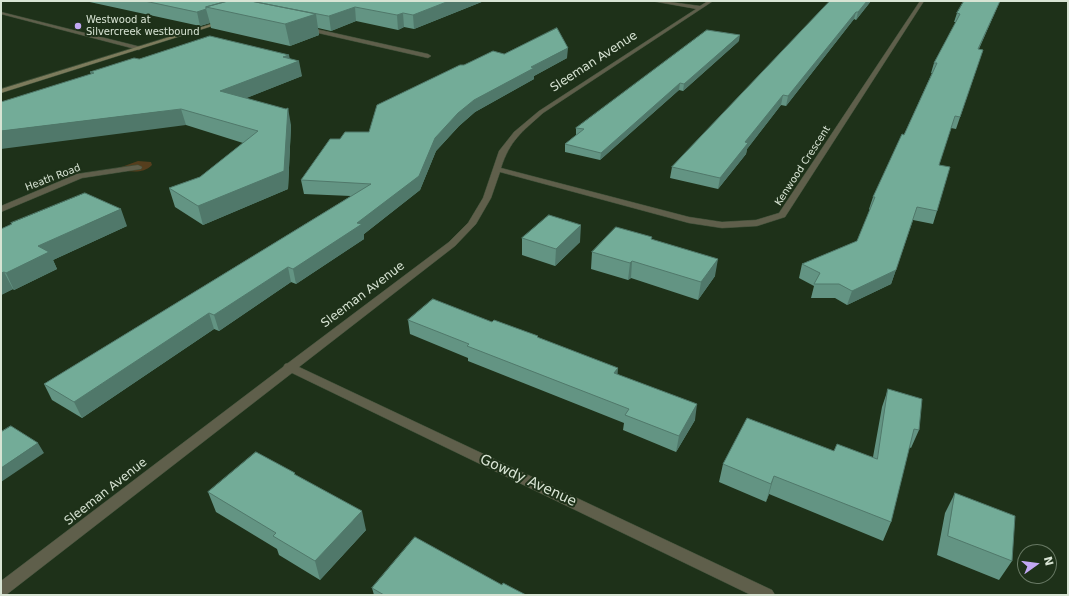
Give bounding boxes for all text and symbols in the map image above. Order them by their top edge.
place label: Westwood at Silvercreek westbound [86,14,199,38]
marker: Westwood at Silvercreek westbound [73,21,83,31]
street label: Sleeman Avenue [548,29,640,95]
street label: Kenwood Crescent [773,124,833,208]
street label: Heath Road [24,162,82,194]
street label: Sleeman Avenue [318,259,408,331]
street label: Gowdy Avenue [477,451,579,511]
street label: Sleeman Avenue [62,455,150,529]
north arrow [1017,544,1057,584]
text: N [1041,555,1056,567]

